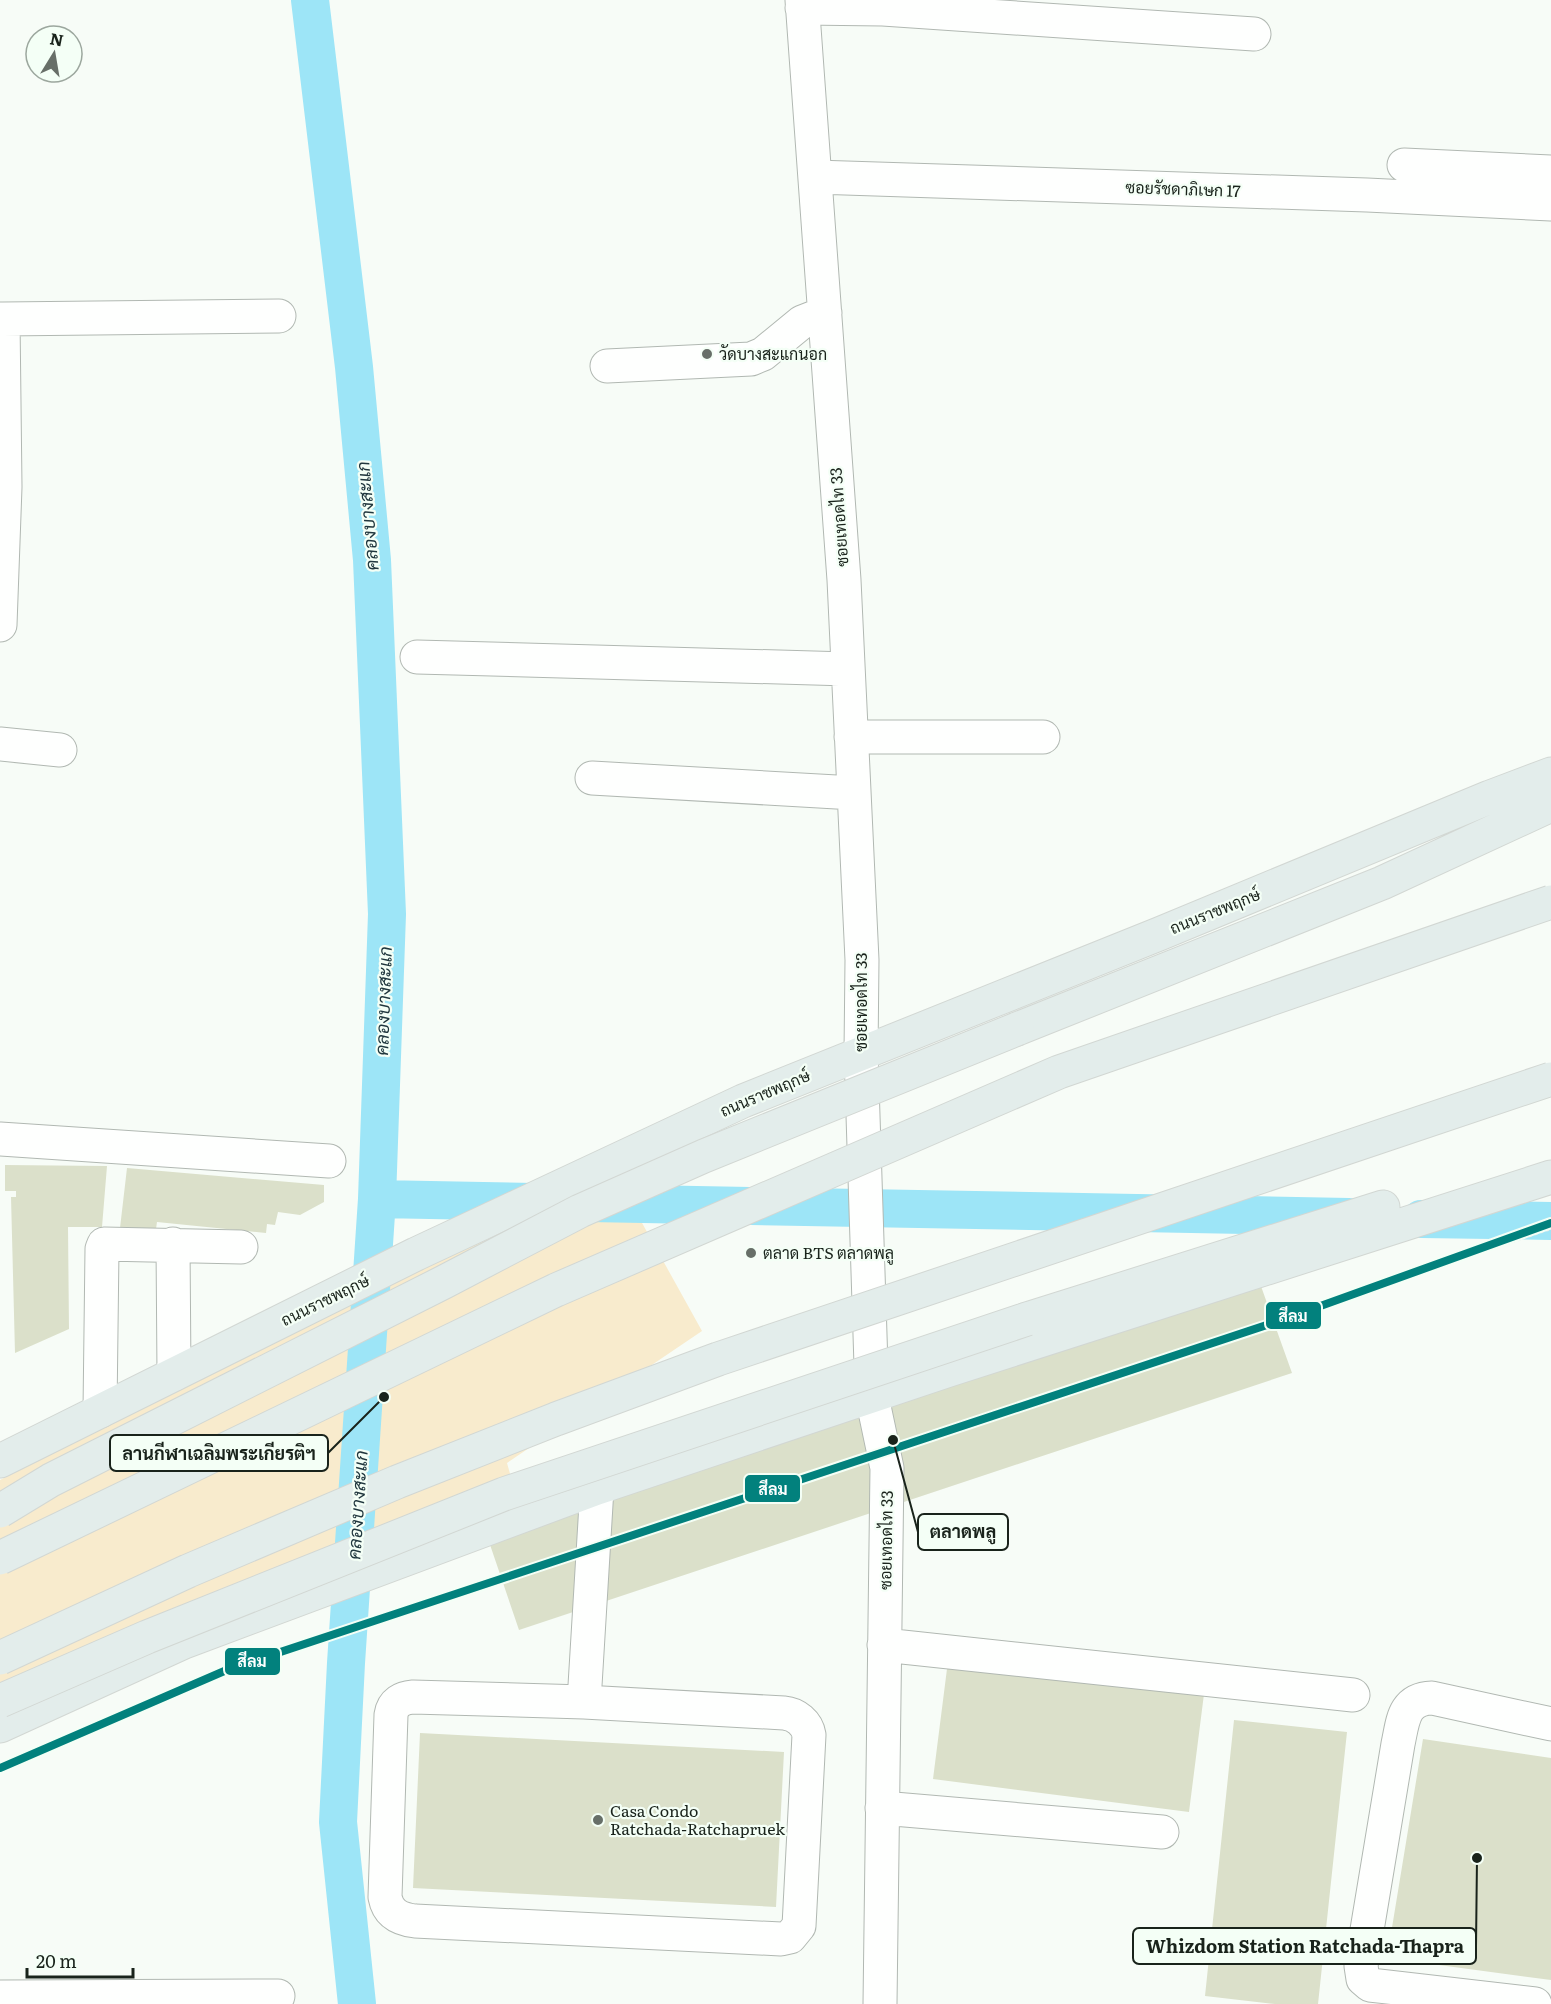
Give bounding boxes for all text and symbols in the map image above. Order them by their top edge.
north arrow [24,24,84,84]
text: N [48,25,66,51]
street label: ซอยรัชดาภิเษก 17 [1125,174,1241,202]
place label: วัดบางสะแกนอก [719,341,827,365]
marker: วัดบางสะแกนอก [700,347,714,361]
water label: คลองบางสะแก [348,460,385,572]
street label: ซอยเทอดไท 33 [823,467,853,568]
street label: ถนนราชพฤกษ์ [1166,881,1264,939]
water label: คลองบางสะแก [367,946,398,1056]
street label: ซอยเทอดไท 33 [848,952,872,1052]
street label: ถนนราชพฤกษ์ [716,1062,814,1122]
place label: ตลาด BTS ตลาดพลู [763,1240,894,1265]
marker: ตลาด BTS ตลาดพลู [744,1246,758,1260]
street label: ถนนราชพฤกษ์ [276,1267,373,1331]
line badge: สีลม [1265,1301,1322,1330]
text: สีลม [1278,1303,1308,1327]
callout: ลานกีฬาเฉลิมพระเกียรติฯ [110,1435,328,1471]
text: ลานกีฬาเฉลิมพระเกียรติฯ [122,1439,316,1466]
water label: คลองบางสะแก [339,1449,374,1560]
line badge: สีลม [744,1474,801,1503]
text: สีลม [758,1476,788,1500]
street label: ซอยเทอดไท 33 [872,1490,898,1590]
callout: ตลาดพลู [918,1514,1008,1550]
text: ตลาดพลู [930,1517,996,1545]
line badge: สีลม [224,1647,281,1676]
text: สีลม [237,1648,267,1672]
place label: Casa Condo Ratchada-Ratchapruek [610,1798,785,1840]
marker: Casa Condo Ratchada-Ratchapruek [591,1813,605,1827]
callout: Whizdom Station Ratchada-Thapra [1133,1928,1476,1964]
text: Whizdom Station Ratchada-Thapra [1146,1932,1465,1959]
scale bar [27,1941,134,1979]
text: 20 m [36,1947,77,1974]

